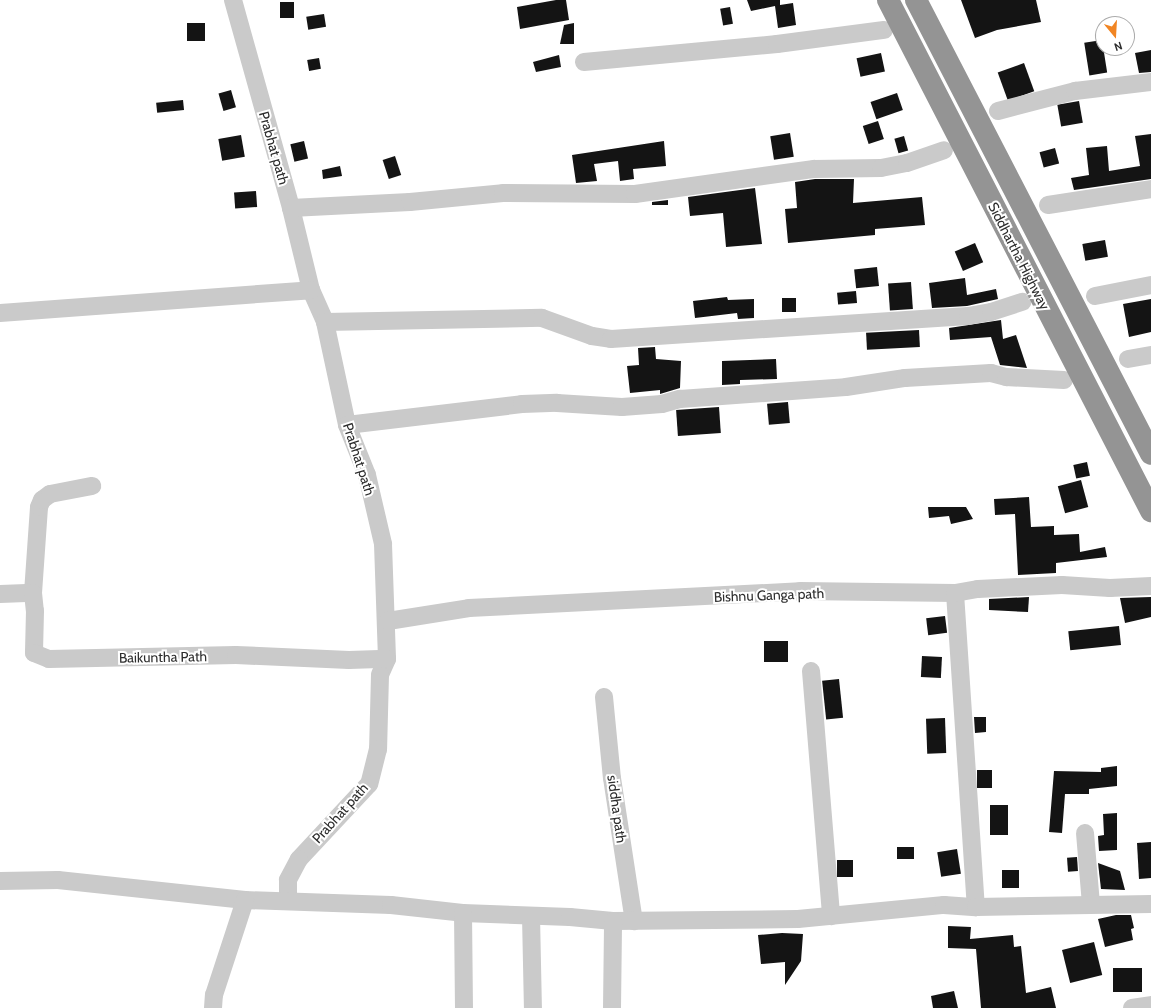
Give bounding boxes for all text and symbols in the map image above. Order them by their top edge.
north arrow [1095,16,1135,56]
text: N [1113,39,1124,54]
street label: Prabhat path [256,109,292,187]
street label: Siddhartha Highway [985,199,1053,313]
street label: Prabhat path [339,421,379,497]
street label: Bishnu Ganga path [714,585,824,605]
street label: Baikuntha Path [119,648,207,666]
street label: siddha path [604,774,630,844]
street label: Prabhat path [309,779,371,847]

